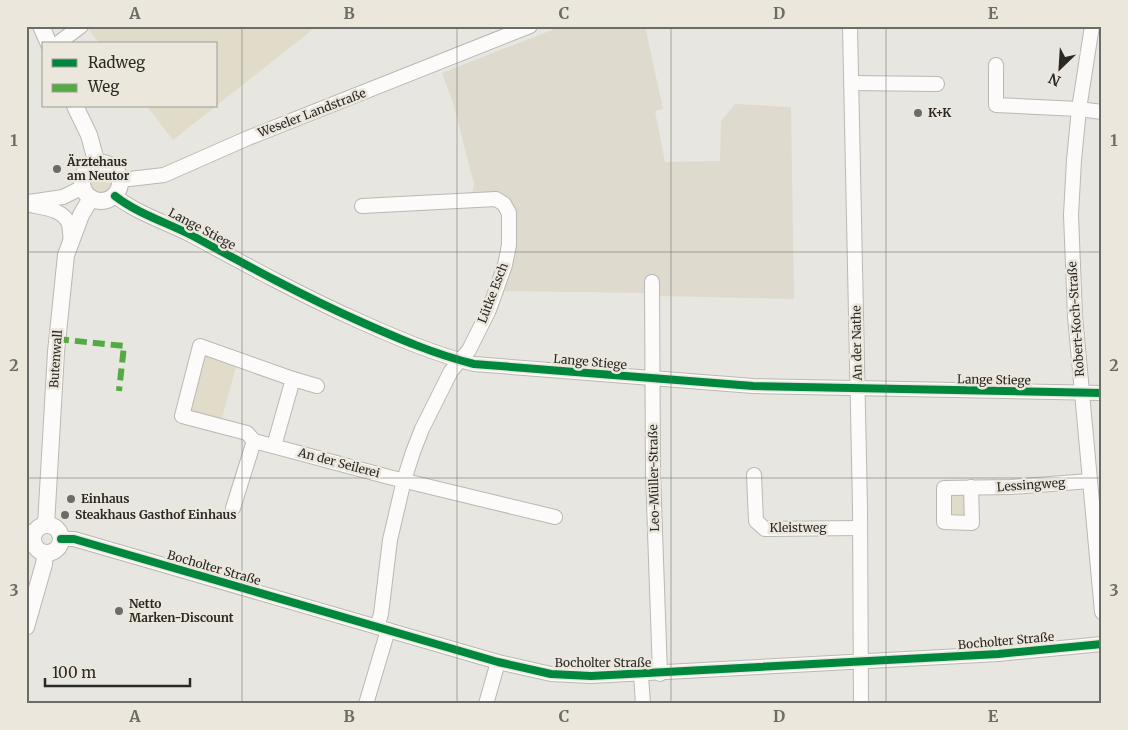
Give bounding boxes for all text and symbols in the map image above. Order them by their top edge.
text: A [128,3,141,23]
text: B [343,3,355,23]
text: C [559,3,569,23]
text: D [773,3,785,23]
text: E [988,3,999,23]
legend [42,42,218,108]
north arrow [1036,42,1086,92]
text: Radweg [88,53,145,72]
text: N [1046,69,1063,90]
text: Weg [87,77,119,96]
street label: Weseler Landstraße [255,85,368,140]
place label: K+K [928,105,951,120]
marker: K+K [912,107,924,119]
text: 1 [10,130,18,150]
text: 1 [1110,130,1118,150]
place label: Ärztehaus am Neutor [66,154,130,183]
marker: Ärztehaus am Neutor [51,163,63,175]
street label: Lange Stiege [166,205,238,252]
street label: Lütke Esch [474,261,511,325]
street label: Robert-Koch-Straße [1064,261,1087,377]
street label: An der Nathe [848,305,865,382]
street label: Butenwall [46,329,65,388]
street label: Lange Stiege [553,351,627,372]
text: 2 [9,355,19,375]
text: 2 [1109,355,1119,375]
street label: Lange Stiege [957,371,1031,388]
street label: Leo-Müller-Straße [645,424,662,532]
street label: An der Seilerei [296,444,382,481]
street label: Lessingweg [996,475,1066,494]
place label: Einhaus [81,491,129,506]
marker: Einhaus [65,493,77,505]
place label: Steakhaus Gasthof Einhaus [75,507,236,522]
marker: Steakhaus Gasthof Einhaus [59,509,71,521]
street label: Kleistweg [769,520,827,535]
street label: Bocholter Straße [166,547,263,588]
text: 3 [9,580,19,600]
text: 3 [1109,580,1119,600]
place label: Netto Marken-Discount [129,596,234,625]
marker: Netto Marken-Discount [113,605,125,617]
street label: Bocholter Straße [957,629,1055,652]
scale bar [45,655,190,687]
street label: Bocholter Straße [555,655,651,670]
text: 100 m [52,663,96,682]
text: A [128,706,141,726]
text: B [343,706,355,726]
text: C [559,706,569,726]
text: D [773,706,785,726]
text: E [988,706,999,726]

